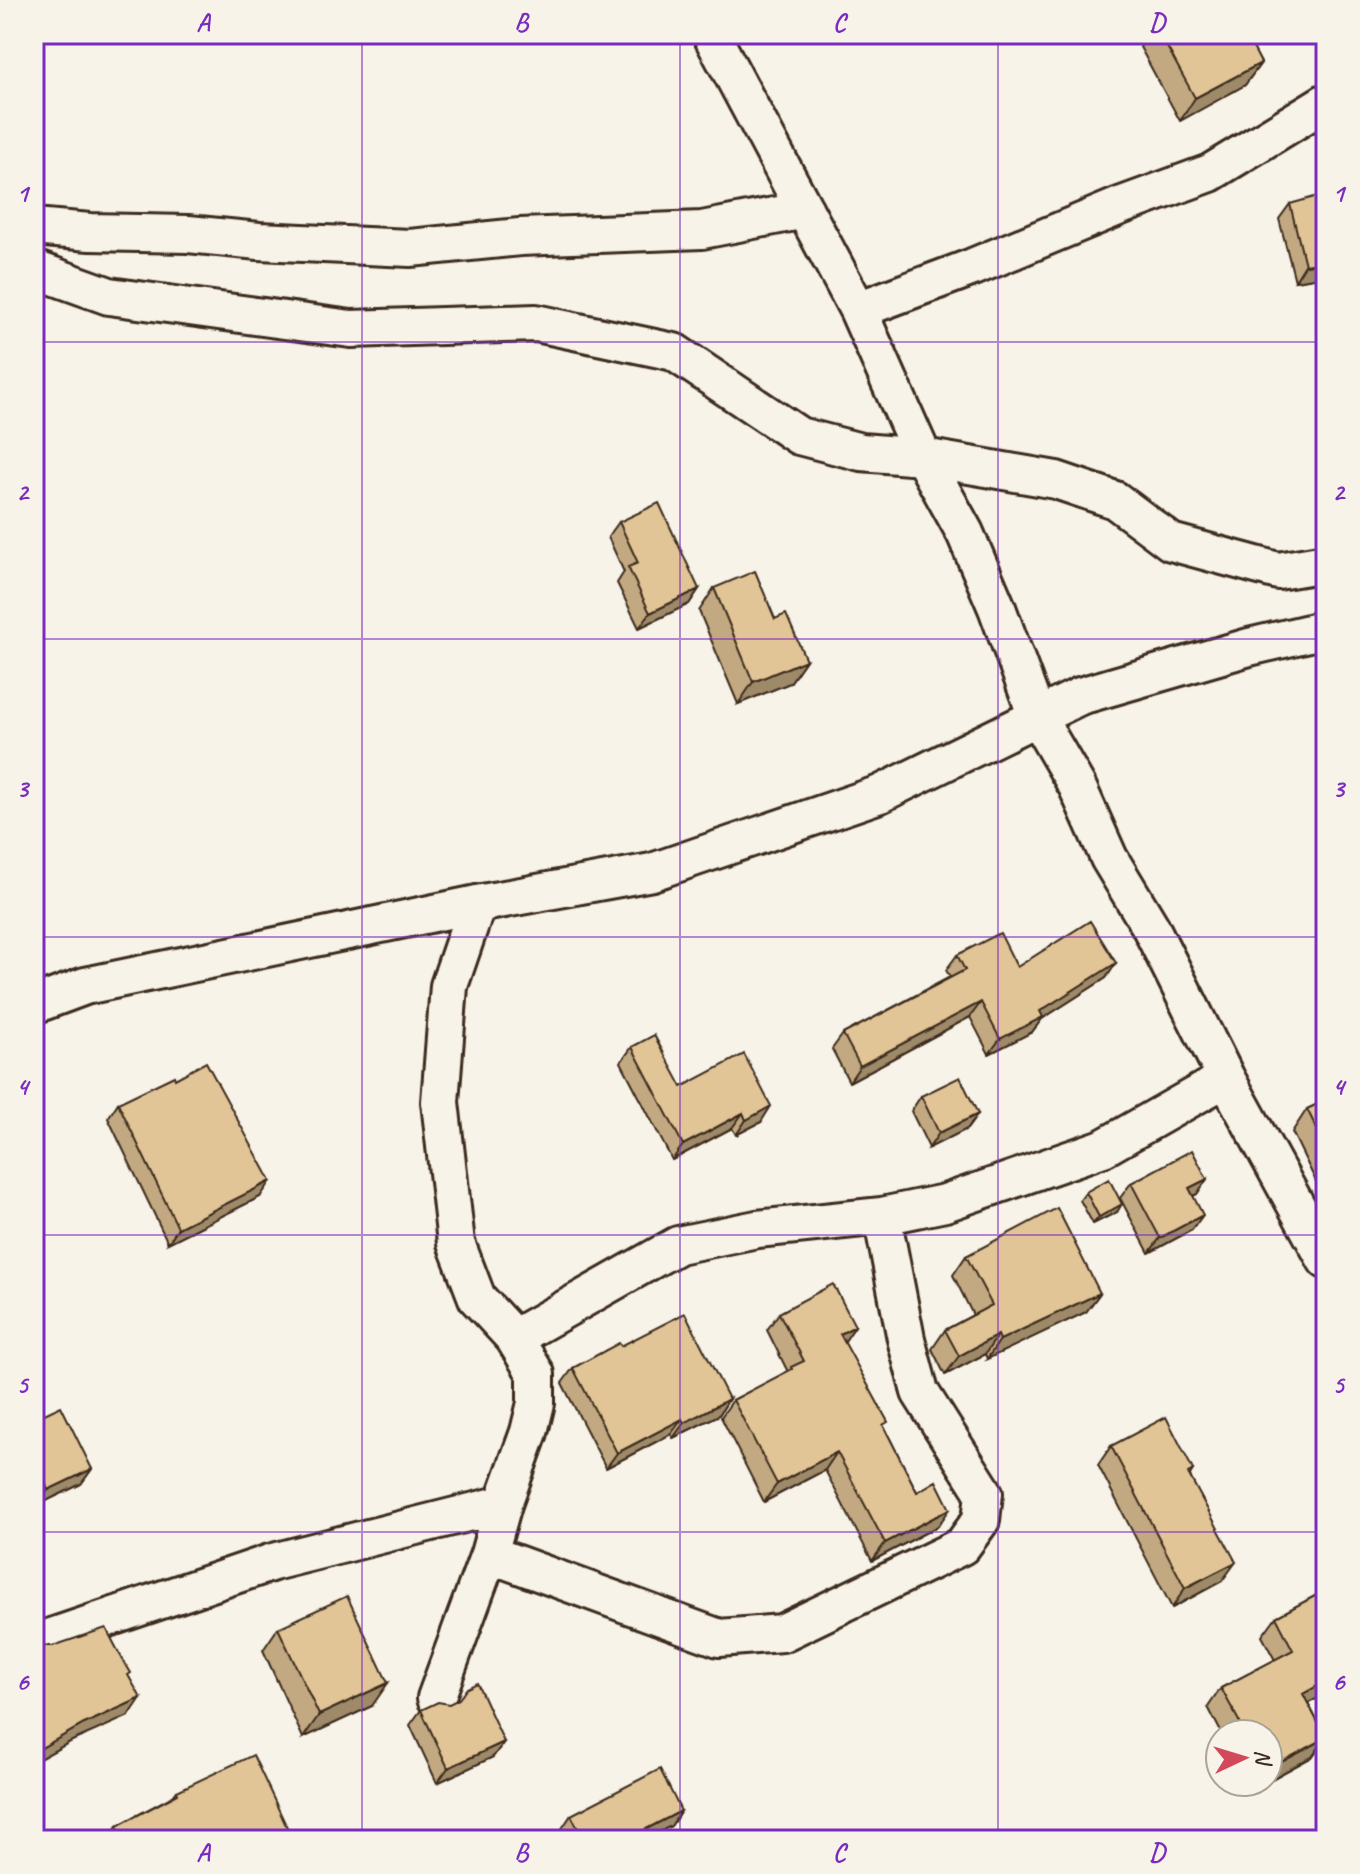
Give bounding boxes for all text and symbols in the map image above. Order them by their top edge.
text: A [196,6,211,39]
text: B [514,6,530,39]
text: C [833,6,849,39]
text: D [1149,6,1167,39]
text: 1 [16,177,31,210]
text: 1 [1332,177,1347,210]
text: 2 [16,475,30,508]
text: 2 [1332,475,1346,508]
text: 3 [16,772,30,805]
text: 3 [1332,772,1346,805]
text: 4 [16,1070,31,1103]
text: 4 [1332,1070,1347,1103]
text: 5 [16,1368,30,1401]
text: 5 [1332,1368,1346,1401]
text: 6 [16,1665,30,1698]
text: 6 [1332,1665,1346,1698]
north arrow [1204,1718,1284,1798]
text: N [1249,1749,1278,1768]
text: A [196,1836,211,1869]
text: B [514,1836,530,1869]
text: C [833,1836,849,1869]
text: D [1149,1836,1167,1869]

